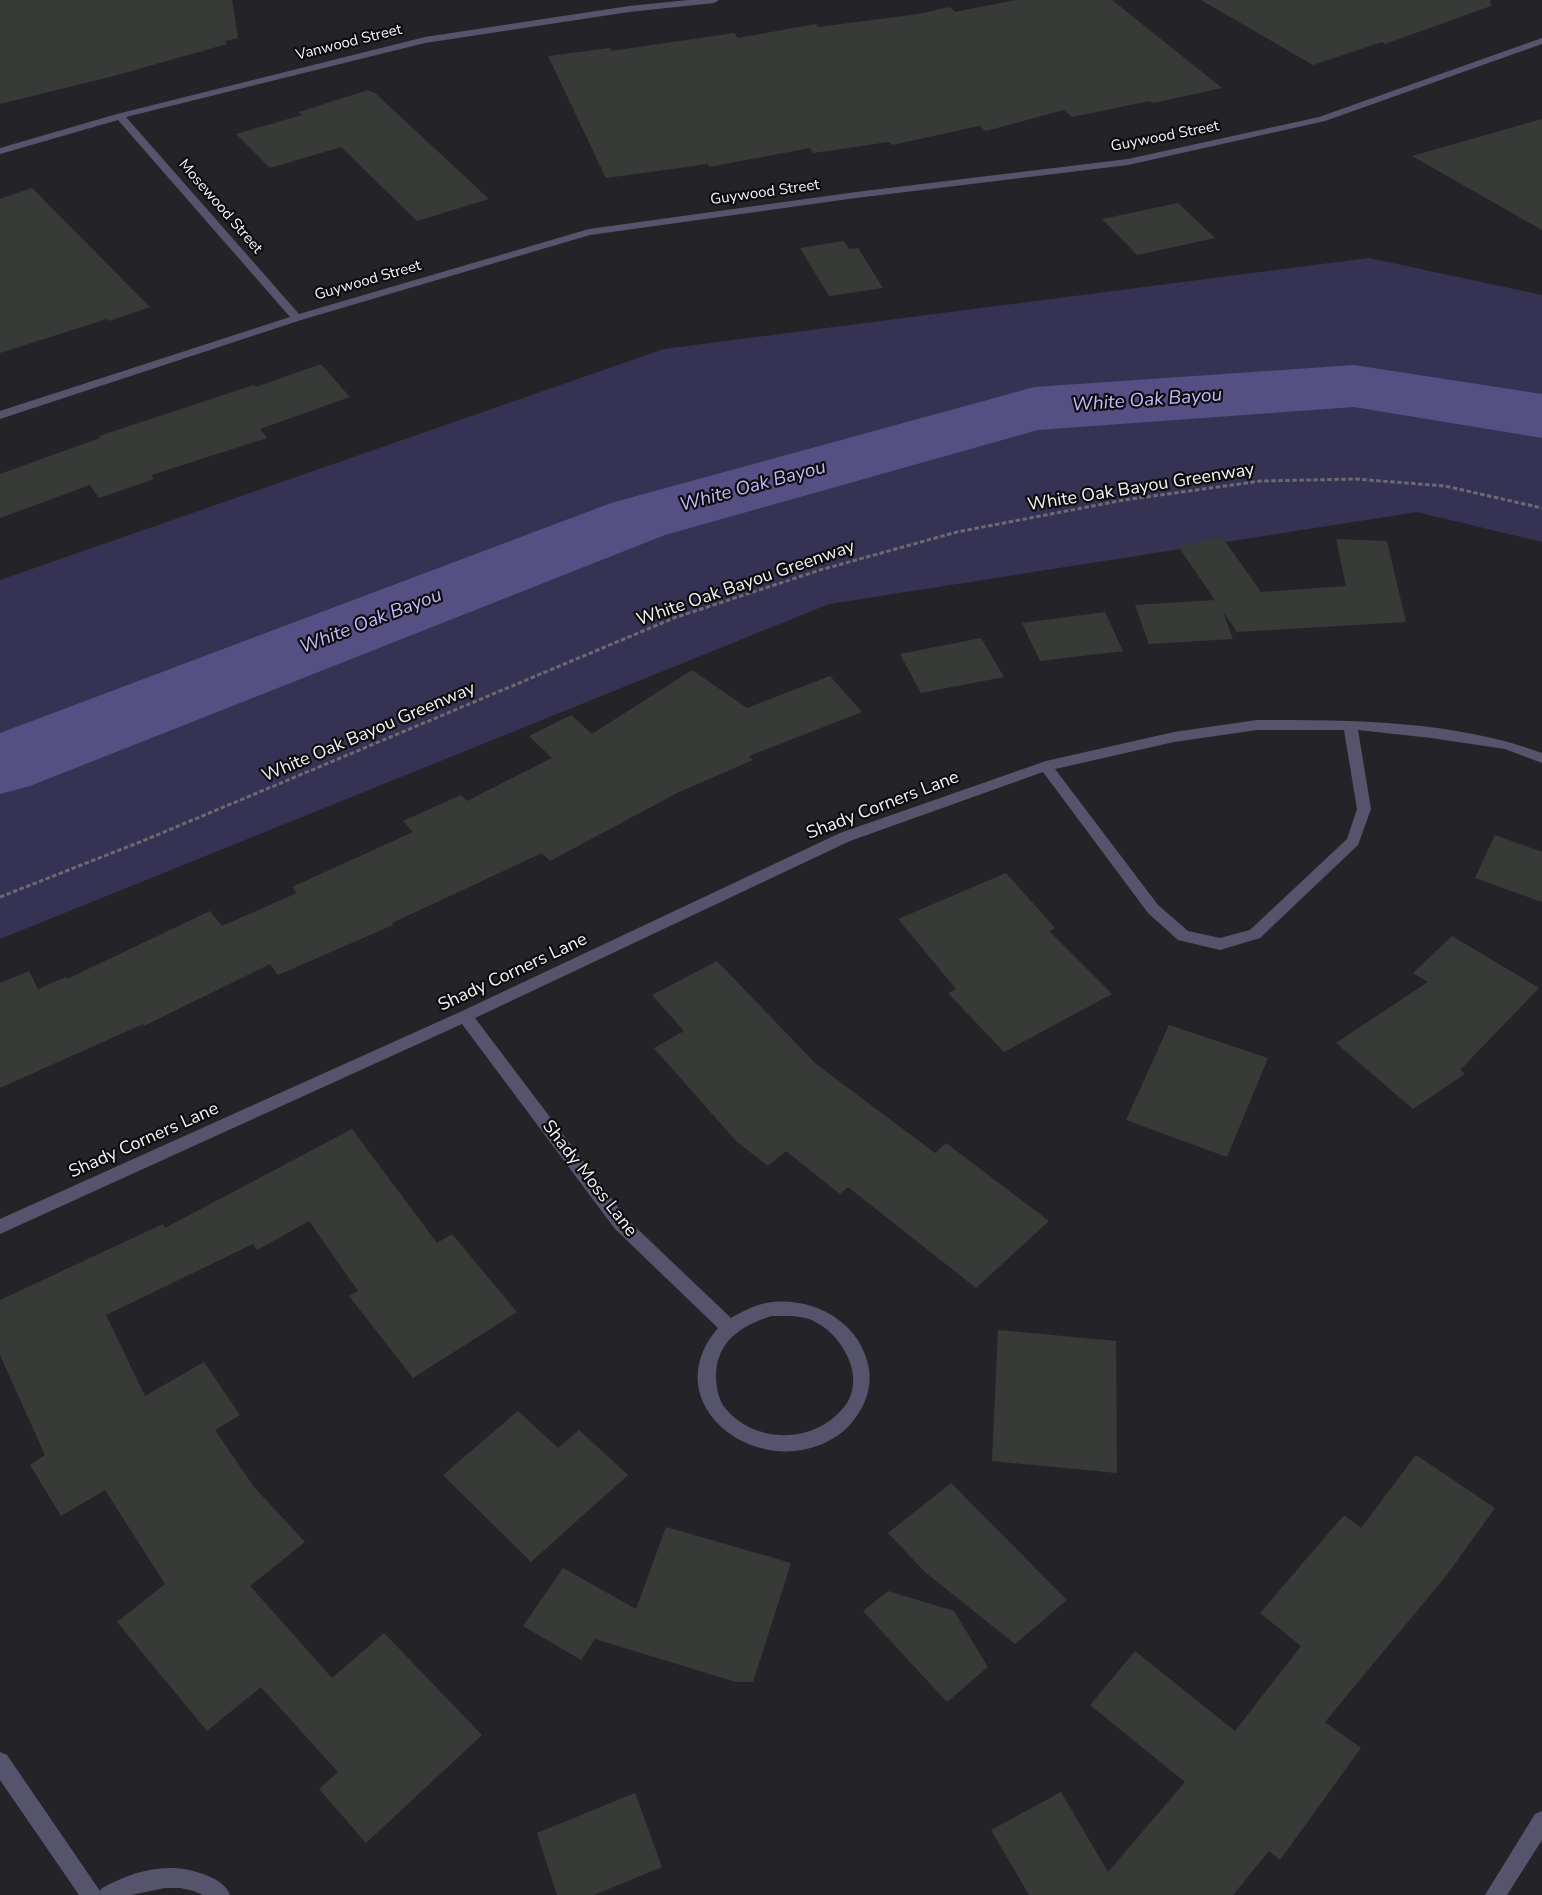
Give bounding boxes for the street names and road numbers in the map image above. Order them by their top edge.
street label: Vanwood Street [294,21,404,65]
street label: Guywood Street [1109,118,1221,156]
street label: Mosewood Street [174,156,266,258]
street label: Guywood Street [709,176,821,210]
street label: Guywood Street [313,257,423,305]
street label: White Oak Bayou Greenway [1026,459,1256,517]
street label: White Oak Bayou Greenway [634,536,858,632]
street label: White Oak Bayou Greenway [259,678,479,788]
street label: Shady Corners Lane [804,767,962,845]
street label: Shady Corners Lane [435,929,591,1017]
street label: Shady Corners Lane [66,1098,222,1184]
street label: Shady Moss Lane [537,1117,641,1241]

